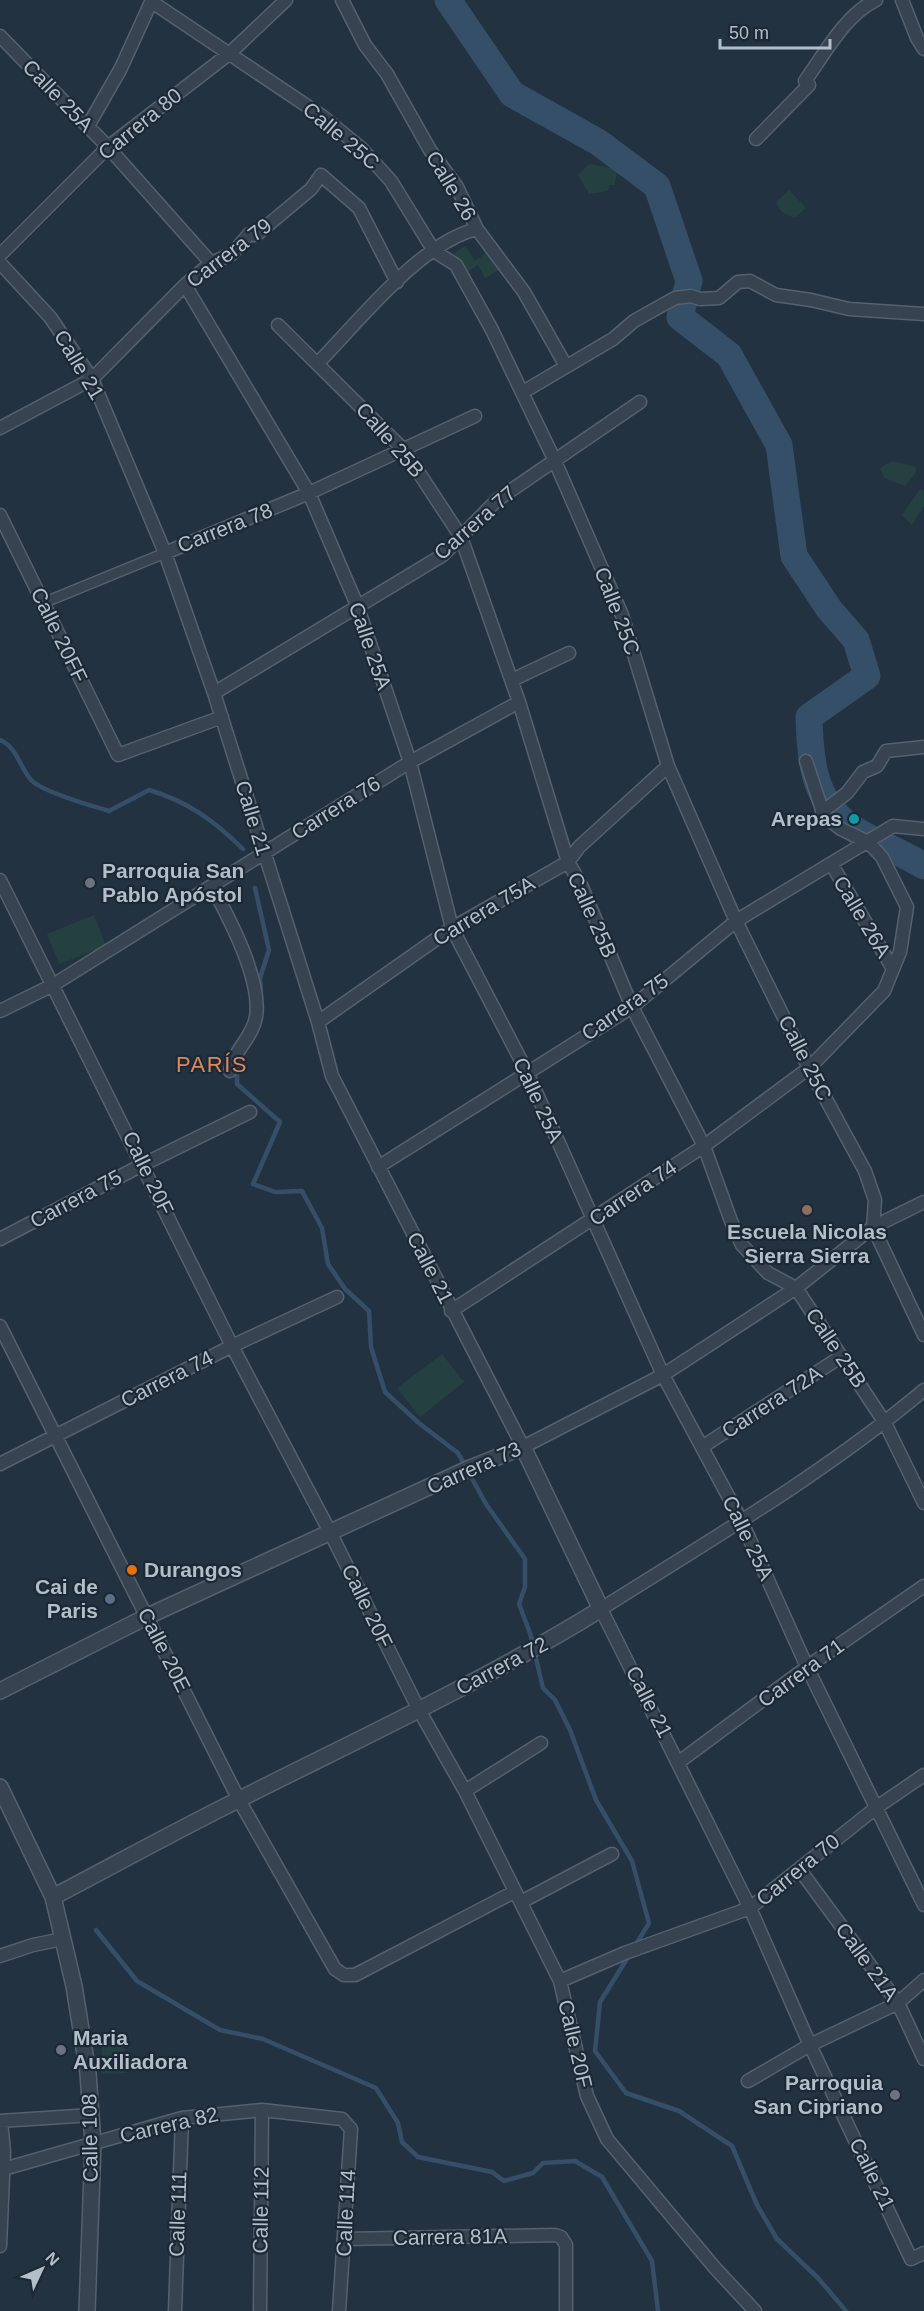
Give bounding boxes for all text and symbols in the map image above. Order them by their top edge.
scale bar [720,12,830,50]
text: 50 m [729,23,769,43]
street label: Calle 25A [18,55,98,136]
street label: Carrera 80 [93,83,186,164]
street label: Calle 25C [299,97,384,174]
street label: Calle 26 [422,147,481,225]
street label: Carrera 79 [182,213,276,292]
street label: Calle 21 [50,326,109,404]
street label: Calle 25B [352,398,429,482]
street label: Carrera 77 [429,481,520,564]
street label: Carrera 78 [174,498,276,557]
street label: Calle 25C [590,564,645,658]
street label: Calle 20FF [27,584,92,686]
street label: Calle 25A [345,599,396,693]
street label: Carrera 76 [287,771,384,844]
street label: Calle 21 [231,778,276,858]
place label: Arepas [771,807,842,830]
marker: Arepas [847,812,861,826]
place label: Parroquia San Pablo Apóstol [102,859,244,906]
street label: Calle 25B [563,869,621,961]
street label: Carrera 75A [429,871,539,950]
street label: Calle 26A [829,872,896,962]
marker: Parroquia San Pablo Apóstol [83,876,97,890]
street label: Carrera 75 [577,968,672,1045]
street label: Calle 25C [774,1011,837,1104]
district label: PARÍS [176,1052,248,1077]
street label: Calle 25A [509,1054,568,1146]
street label: Calle 20F [118,1127,178,1218]
street label: Carrera 74 [585,1155,681,1230]
street label: Carrera 75 [26,1165,125,1232]
marker: Escuela Nicolas Sierra Sierra [800,1203,814,1217]
place label: Escuela Nicolas Sierra Sierra [727,1220,887,1267]
street label: Calle 21 [403,1228,458,1307]
street label: Calle 25B [801,1304,871,1392]
street label: Carrera 74 [117,1345,217,1412]
street label: Carrera 72A [717,1361,826,1442]
street label: Carrera 73 [423,1437,524,1498]
street label: Calle 25A [718,1492,779,1584]
place label: Durangos [144,1558,242,1581]
street label: Calle 20F [337,1560,397,1651]
marker: Durangos [125,1563,139,1577]
place label: Cai de Paris [35,1575,98,1622]
marker: Cai de Paris [103,1592,117,1606]
street label: Calle 20E [134,1604,195,1696]
street label: Carrera 72 [452,1632,551,1699]
street label: Carrera 71 [753,1634,848,1711]
street label: Calle 21 [622,1662,677,1741]
street label: Carrera 70 [751,1829,844,1910]
street label: Calle 21A [831,1918,903,2005]
street label: Calle 20F [554,1998,597,2090]
place label: Maria Auxiliadora [73,2026,188,2073]
marker: Maria Auxiliadora [54,2043,68,2057]
place label: Parroquia San Cipriano [753,2071,883,2118]
marker: Parroquia San Cipriano [888,2088,902,2102]
street label: Calle 108 [77,2093,102,2183]
street label: Carrera 82 [117,2102,220,2147]
street label: Calle 21 [845,2134,900,2213]
street label: Calle 112 [248,2166,273,2254]
street label: Calle 114 [332,2169,359,2257]
street label: Calle 111 [165,2171,190,2257]
street label: Carrera 81A [393,2224,507,2249]
north arrow [12,2239,72,2299]
text: N [42,2249,63,2269]

